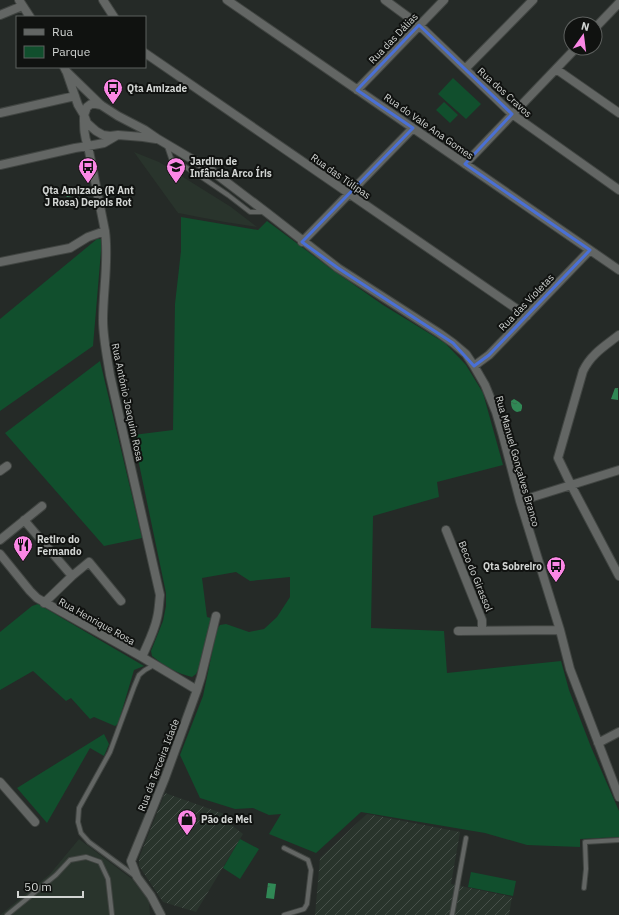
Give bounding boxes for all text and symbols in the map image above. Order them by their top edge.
street label: Rua das Dálias [366,10,421,66]
legend [16,16,146,68]
north arrow [563,16,603,56]
text: N [580,19,591,34]
text: Rua [52,24,73,39]
text: Parque [52,44,91,59]
street label: Rua dos Cravos [475,65,535,120]
bus stop icon: Qta Amizade [102,77,124,105]
place label: Qta Amizade [127,82,188,95]
street label: Rua do Vale Ana Gomes [381,90,476,162]
street label: Rua das Túlipas [308,151,373,202]
place label: Jardim de Infância Arco Íris [190,155,272,180]
bus stop icon: Qta Amizade (R Ant J Rosa) Depois Rot [77,156,99,184]
school or university icon: Jardim de Infância Arco Íris [165,156,187,184]
place label: Qta Amizade (R Ant J Rosa) Depois Rot [42,184,134,209]
street label: Rua das Violetas [496,271,557,334]
street label: Rua António Joaquim Rosa [109,342,147,463]
street label: Rua Manuel Gonçalves Branco [493,394,543,529]
place label: Retiro do Fernando [37,533,82,558]
restaurant icon: Retiro do Fernando [12,534,34,562]
street label: Beco do Girassol [455,539,496,614]
bus stop icon: Qta Sobreiro [545,555,567,583]
place label: Qta Sobreiro [483,560,542,573]
street label: Rua Henrique Rosa [56,595,138,648]
street label: Rua da Terceira Idade [135,717,182,813]
shop icon: Pão de Mel [176,808,198,836]
place label: Pão de Mel [201,813,252,826]
scale bar [18,873,83,899]
text: 50 m [24,879,52,894]

